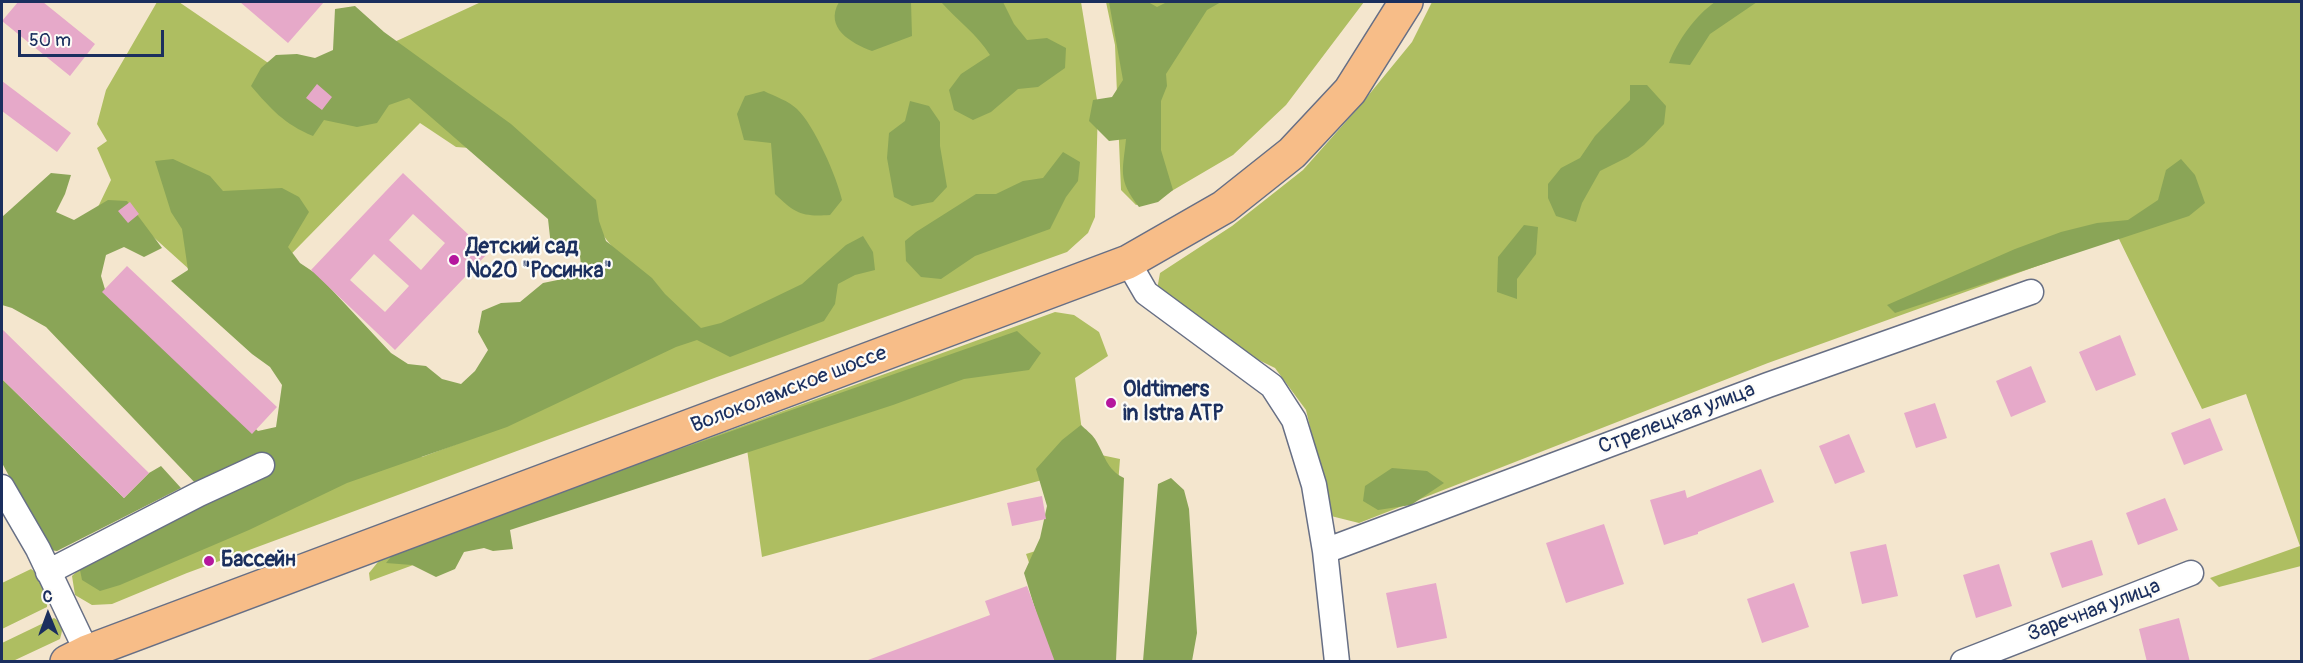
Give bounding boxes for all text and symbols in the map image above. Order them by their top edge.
scale bar [21,18,166,56]
text: 50 m [29,29,71,52]
place label: Детский сад №20 "Росинка" [466,235,612,285]
marker: Детский сад №20 "Росинка" [447,253,461,267]
street label: Волоколамское шоссе [687,341,891,439]
place label: Oldtimers in Istra ATP [1123,378,1224,428]
street label: Стрелецкая улица [1595,378,1759,460]
marker: Oldtimers in Istra ATP [1104,396,1118,410]
place label: Бассейн [221,548,296,574]
marker: Бассейн [202,554,216,568]
street label: Заречная улица [2024,574,2164,648]
north arrow [18,585,78,645]
text: С [43,587,53,607]

